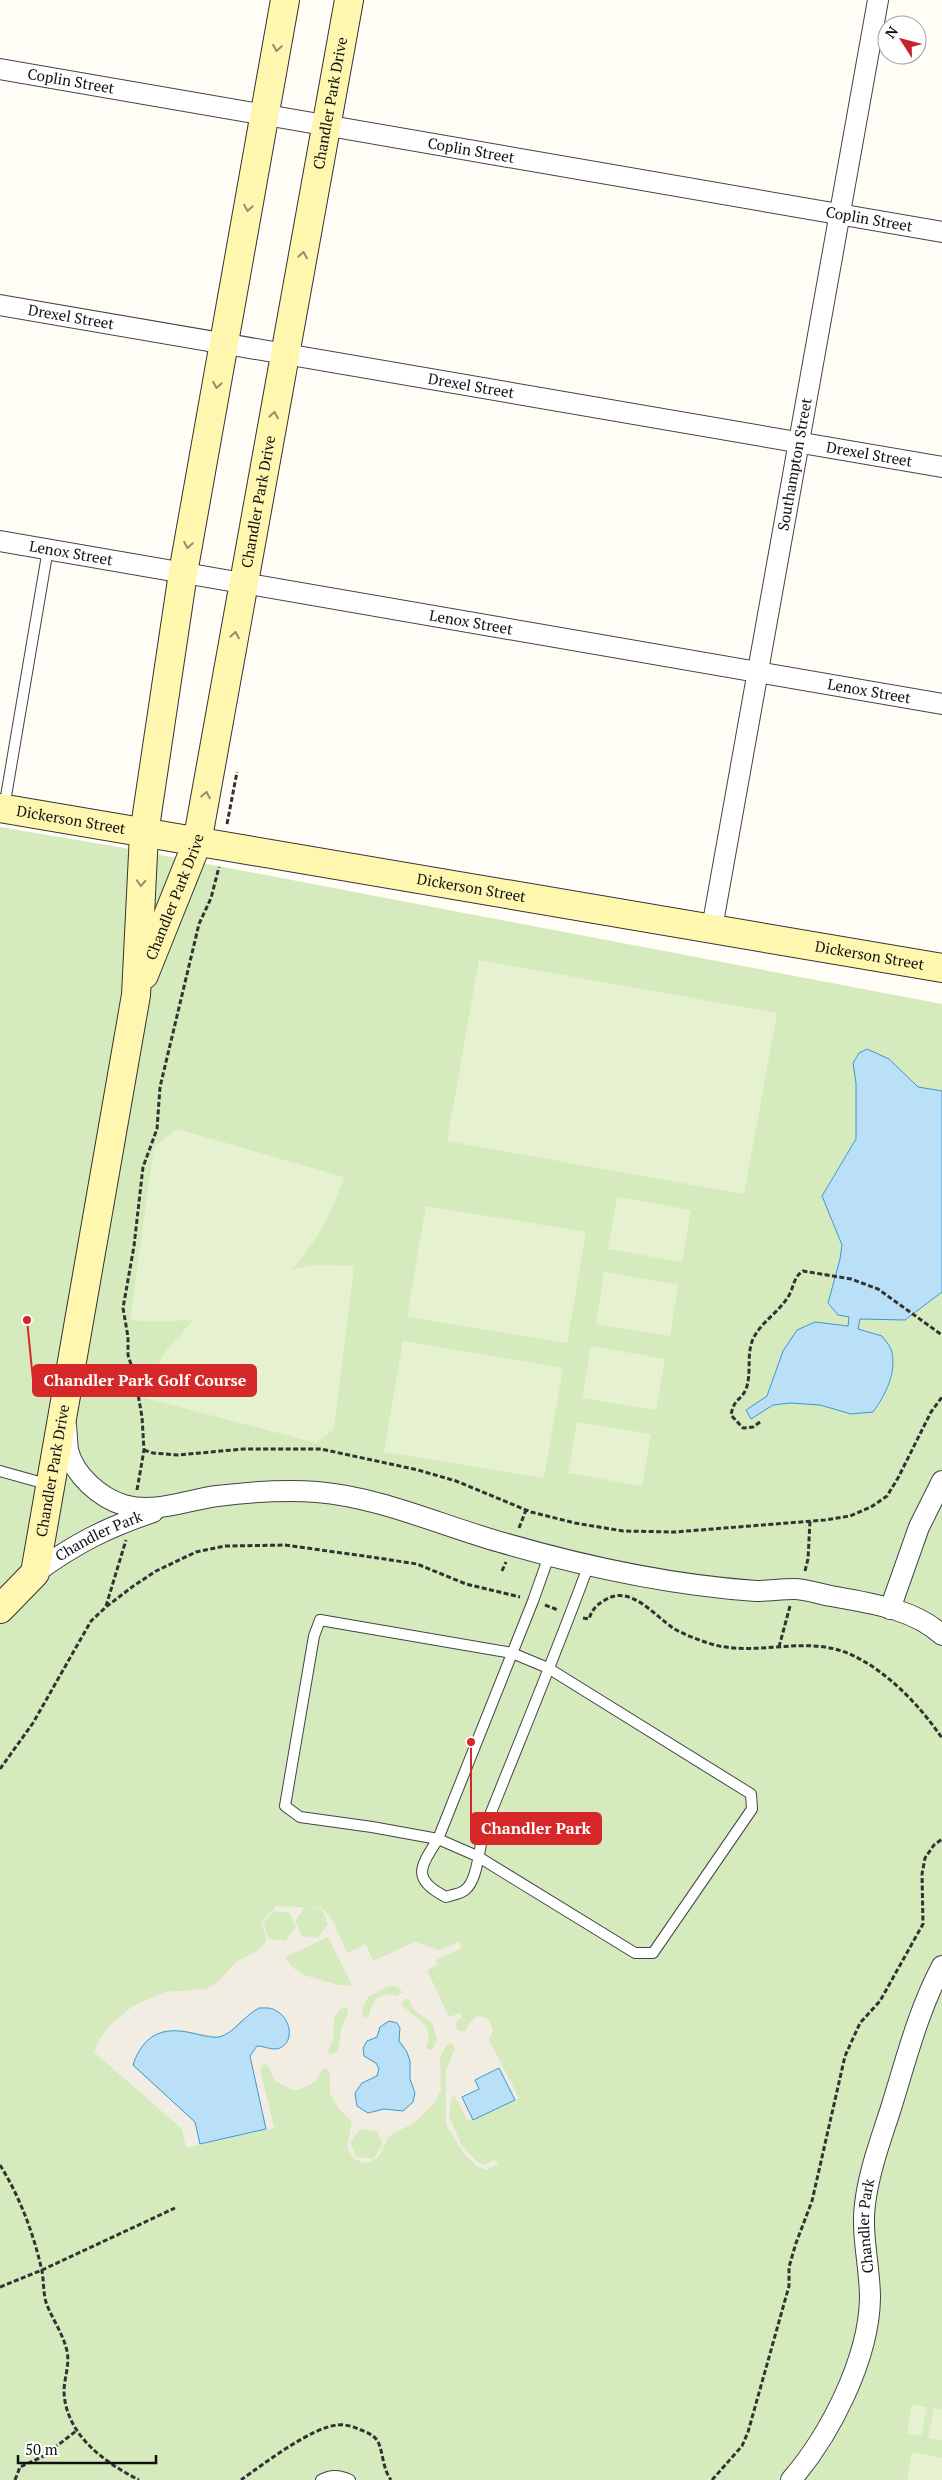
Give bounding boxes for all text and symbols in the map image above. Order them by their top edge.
north arrow [877,15,927,65]
text: N [880,22,902,42]
street label: Chandler Park Drive [308,35,351,171]
one-way arrow [272,44,282,52]
street label: Coplin Street [26,63,116,98]
street label: Coplin Street [426,132,517,167]
street label: Coplin Street [824,201,915,236]
one-way arrow [244,204,254,212]
one-way arrow [298,251,308,260]
street label: Drexel Street [27,299,116,334]
street label: Drexel Street [427,368,516,402]
one-way arrow [212,381,222,390]
street label: Southampton Street [772,396,816,532]
one-way arrow [269,411,279,420]
street label: Chandler Park Drive [236,434,279,569]
street label: Drexel Street [825,436,914,471]
street label: Lenox Street [28,535,115,569]
one-way arrow [183,541,193,549]
street label: Lenox Street [428,604,515,639]
one-way arrow [230,631,240,640]
street label: Lenox Street [826,673,913,708]
one-way arrow [201,791,211,799]
street label: Dickerson Street [15,800,128,838]
street label: Chandler Park Drive [140,832,207,963]
street label: Dickerson Street [415,868,528,906]
one-way arrow [136,879,147,887]
street label: Dickerson Street [814,936,926,974]
callout: Chandler Park Golf Course [33,1365,256,1396]
text: Chandler Park Golf Course [44,1369,247,1391]
street label: Chandler Park Drive [30,1403,73,1538]
street label: Chandler Park [51,1506,145,1565]
callout: Chandler Park [471,1813,601,1844]
text: Chandler Park [481,1817,592,1839]
street label: Chandler Park [853,2176,878,2274]
scale bar [18,2432,155,2464]
text: 50 m [25,2439,58,2459]

